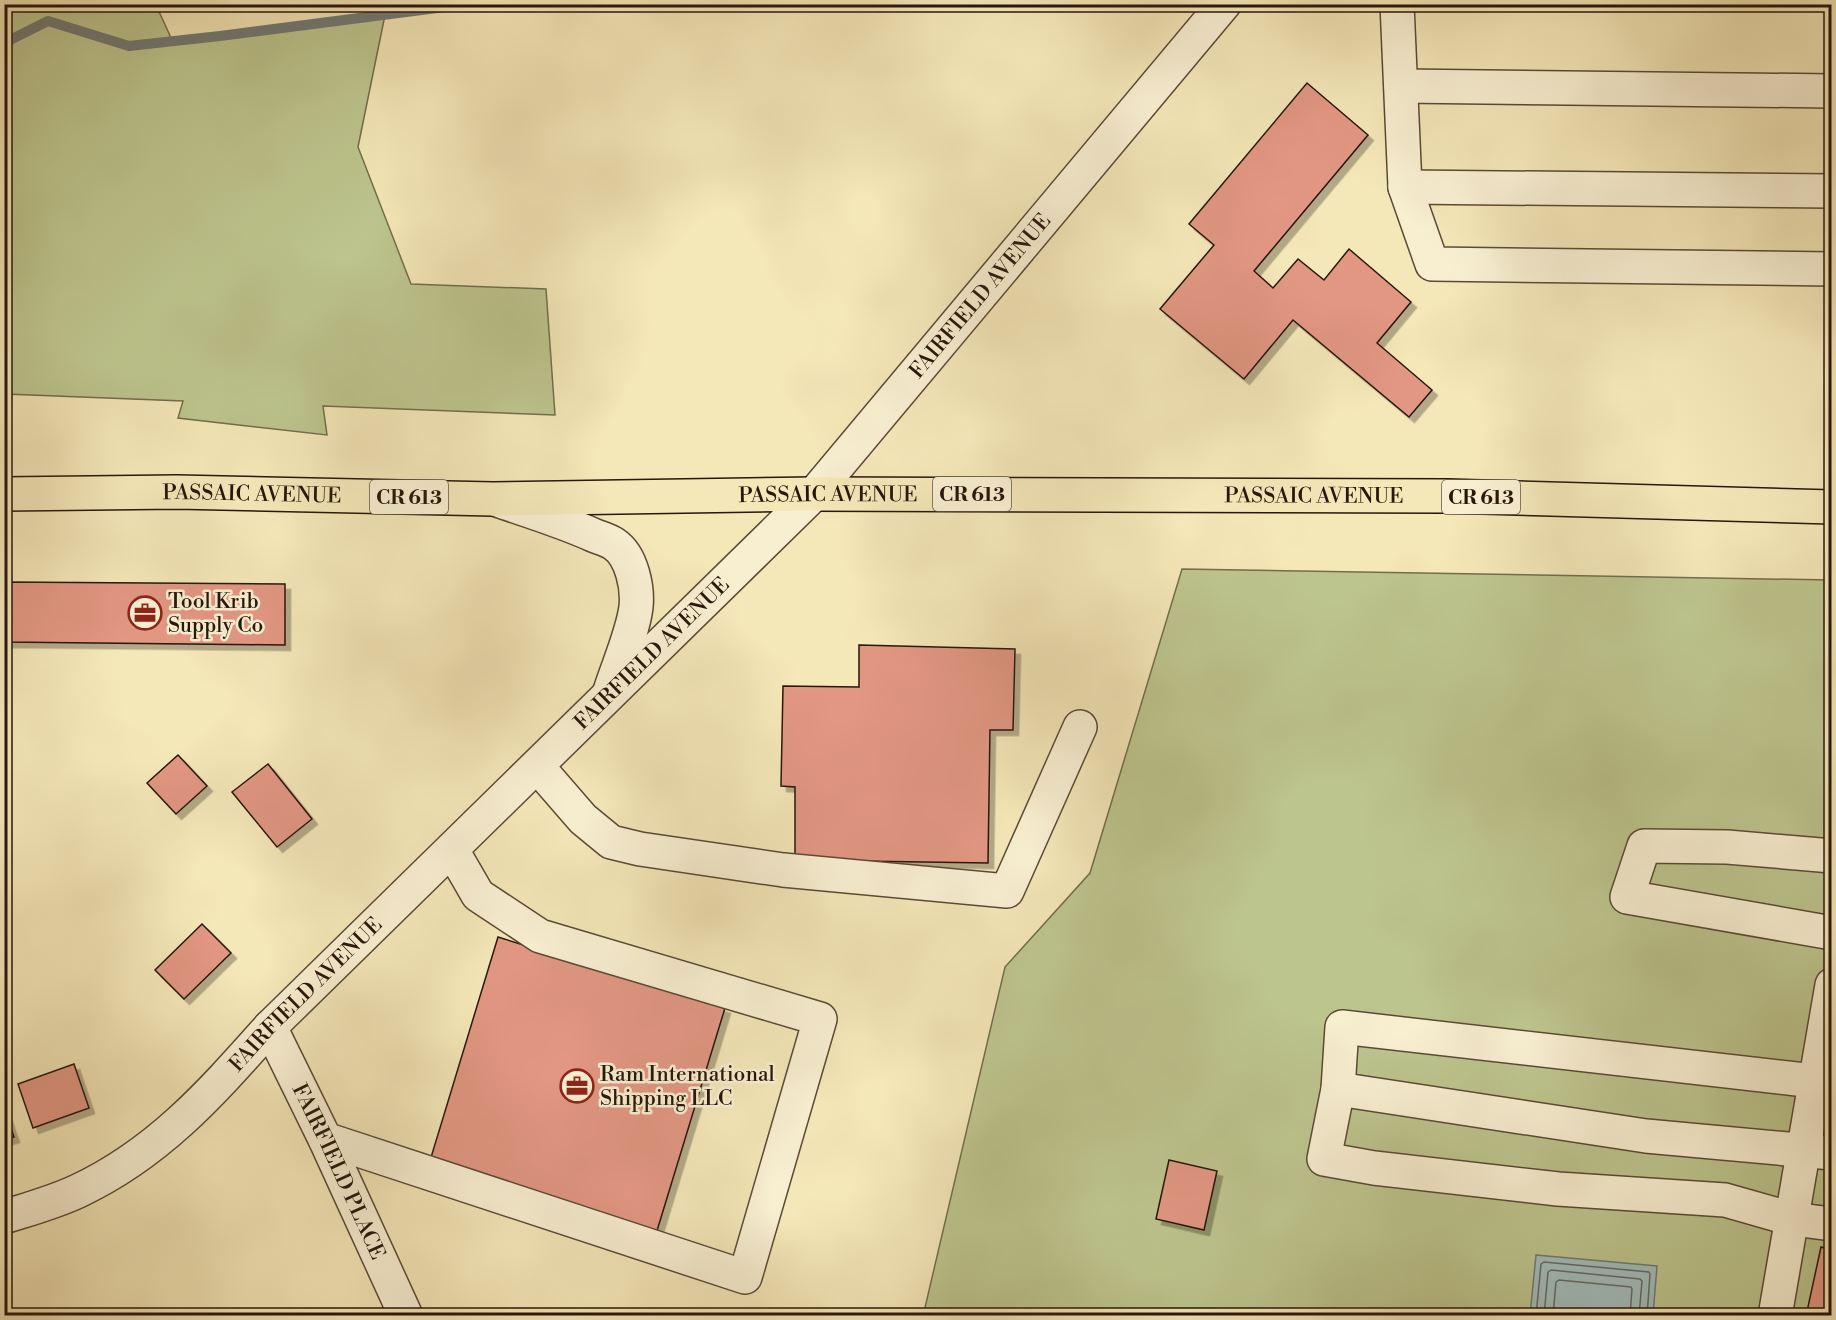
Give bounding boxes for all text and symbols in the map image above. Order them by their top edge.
street label: FAIRFIELD AVENUE [904,209,1057,384]
road number: CR 613 [933,477,1011,511]
street label: PASSAIC AVENUE [162,480,342,510]
road number: CR 613 [370,480,448,514]
road number: CR 613 [1442,480,1520,514]
street label: PASSAIC AVENUE [738,482,917,509]
street label: PASSAIC AVENUE [1224,483,1403,510]
street label: FAIRFIELD AVENUE [569,572,735,736]
place label: Tool Krib Supply Co [168,589,263,639]
office icon: Tool Krib Supply Co [127,595,163,631]
street label: FAIRFIELD AVENUE [224,912,388,1078]
place label: Ram International Shipping LLC [600,1062,775,1112]
office icon: Ram International Shipping LLC [559,1068,595,1104]
street label: FAIRFIELD PLACE [286,1080,390,1264]

